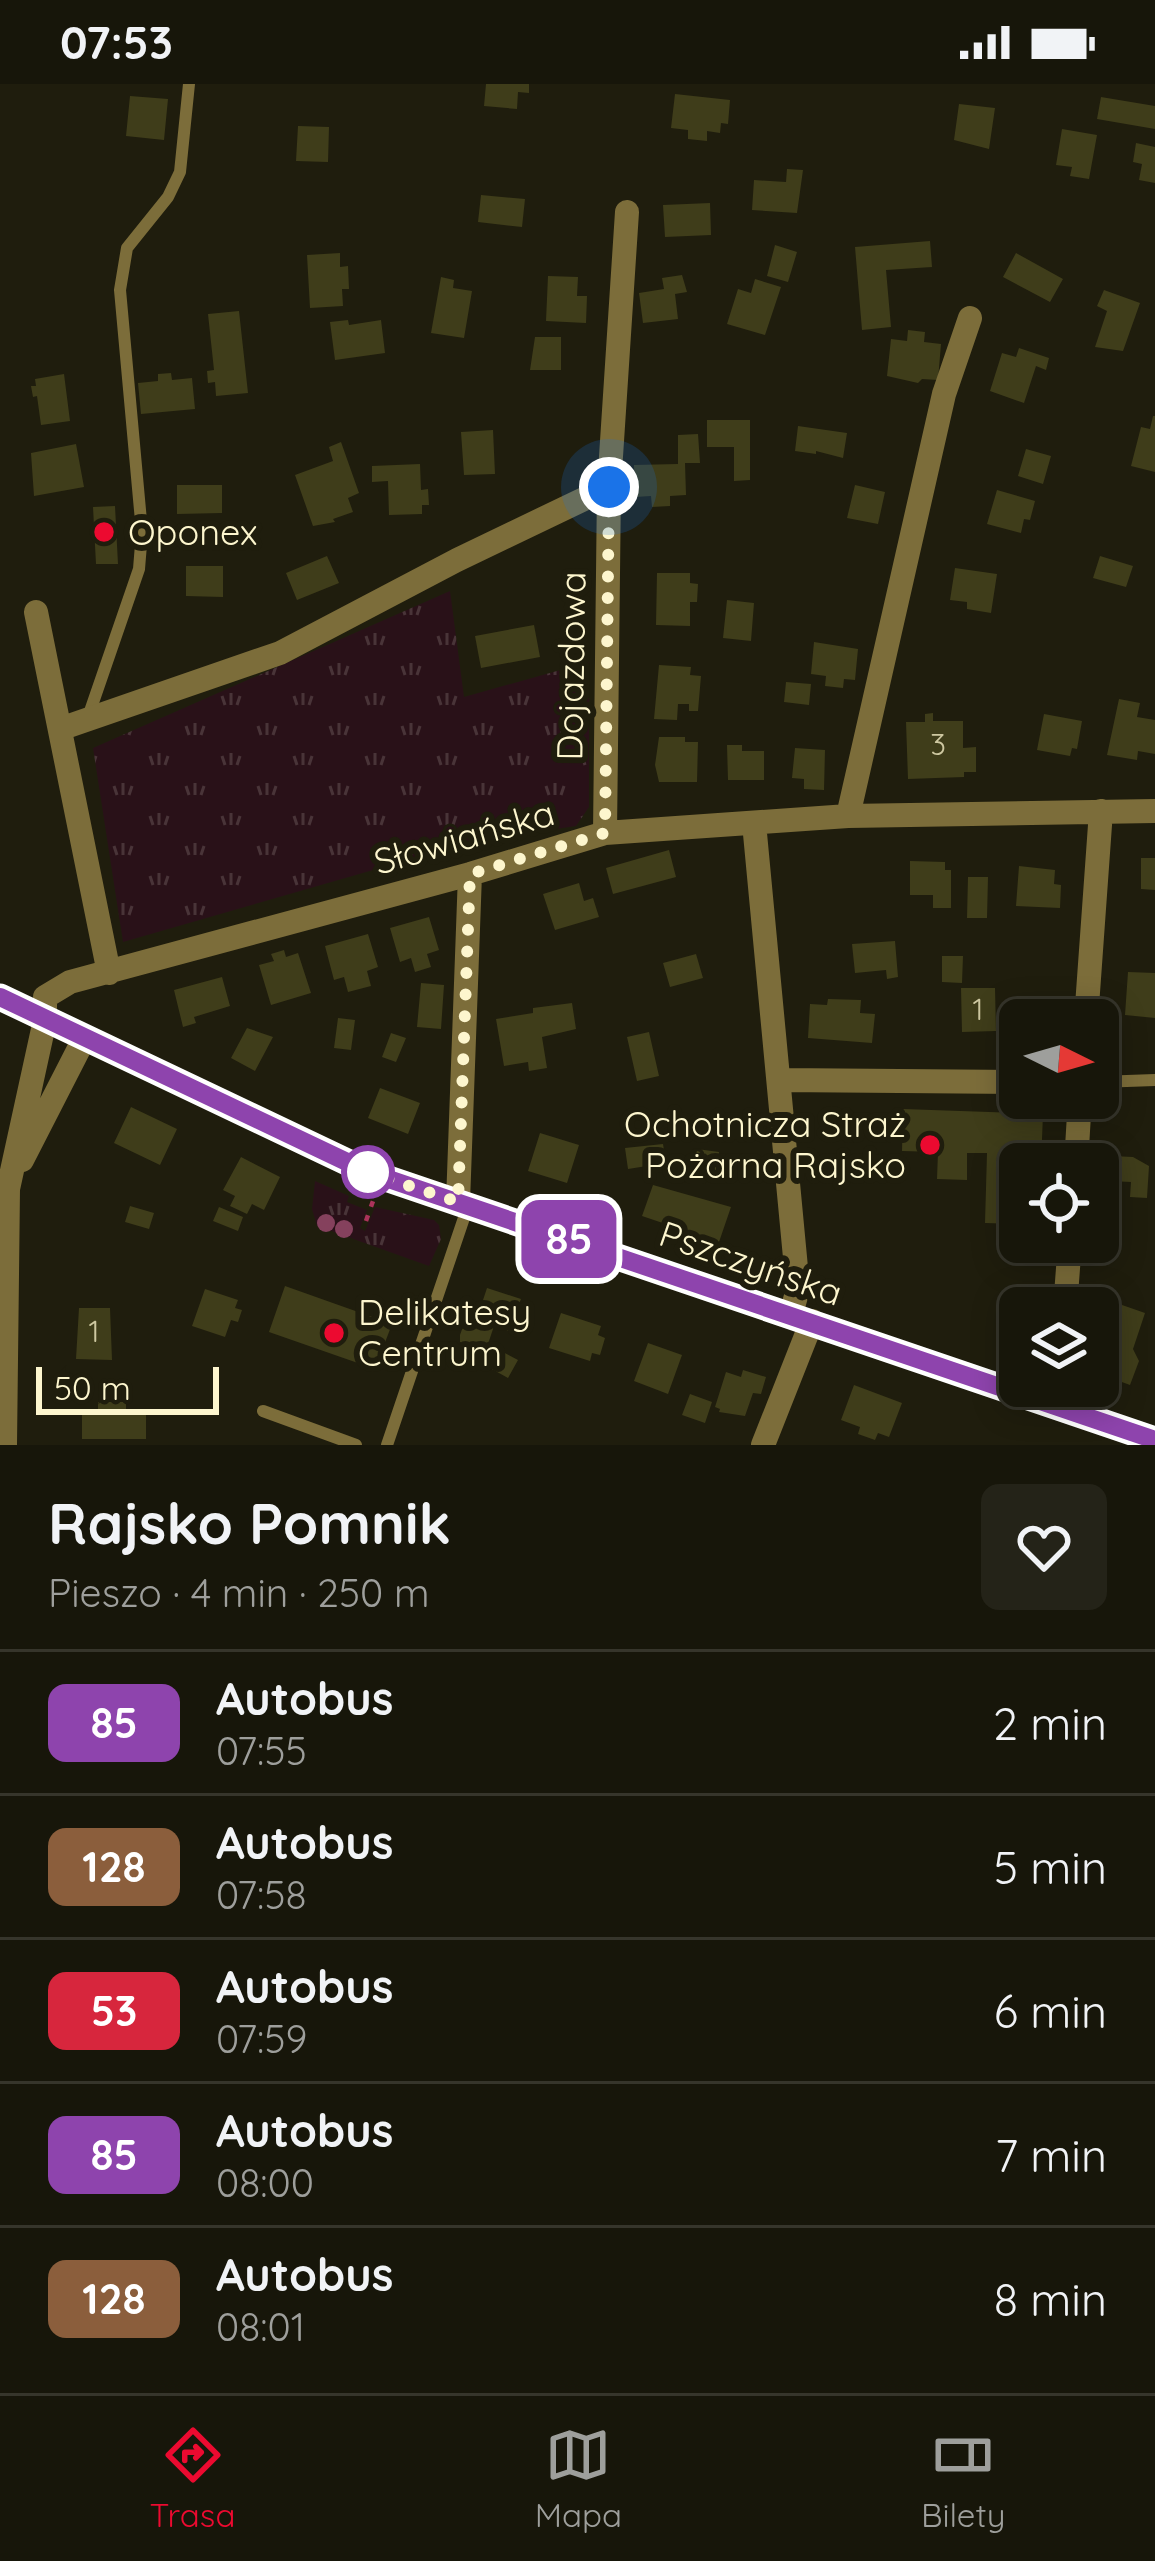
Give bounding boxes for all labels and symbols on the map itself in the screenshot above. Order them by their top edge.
your location [579,457,639,517]
place label: Oponex [128,509,257,554]
marker: Oponex [91,519,117,545]
street label: Dojazdowa [546,571,595,761]
house number: 3 [930,725,946,763]
street label: Słowiańska [368,789,559,884]
house number: 1 [972,990,984,1028]
north arrow [999,999,1119,1119]
place label: Ochotnicza Straż Pożarna Rajsko [624,1101,906,1187]
marker: Ochotnicza Straż Pożarna Rajsko [917,1132,943,1158]
unlabelled marker [343,1147,393,1197]
line badge: 85 [515,1200,623,1278]
street label: Pszczyńska [654,1210,848,1315]
place label: Delikatesy Centrum [358,1289,531,1375]
house number: 1 [88,1312,100,1350]
marker: Delikatesy Centrum [321,1320,347,1346]
scale bar [36,1361,219,1414]

